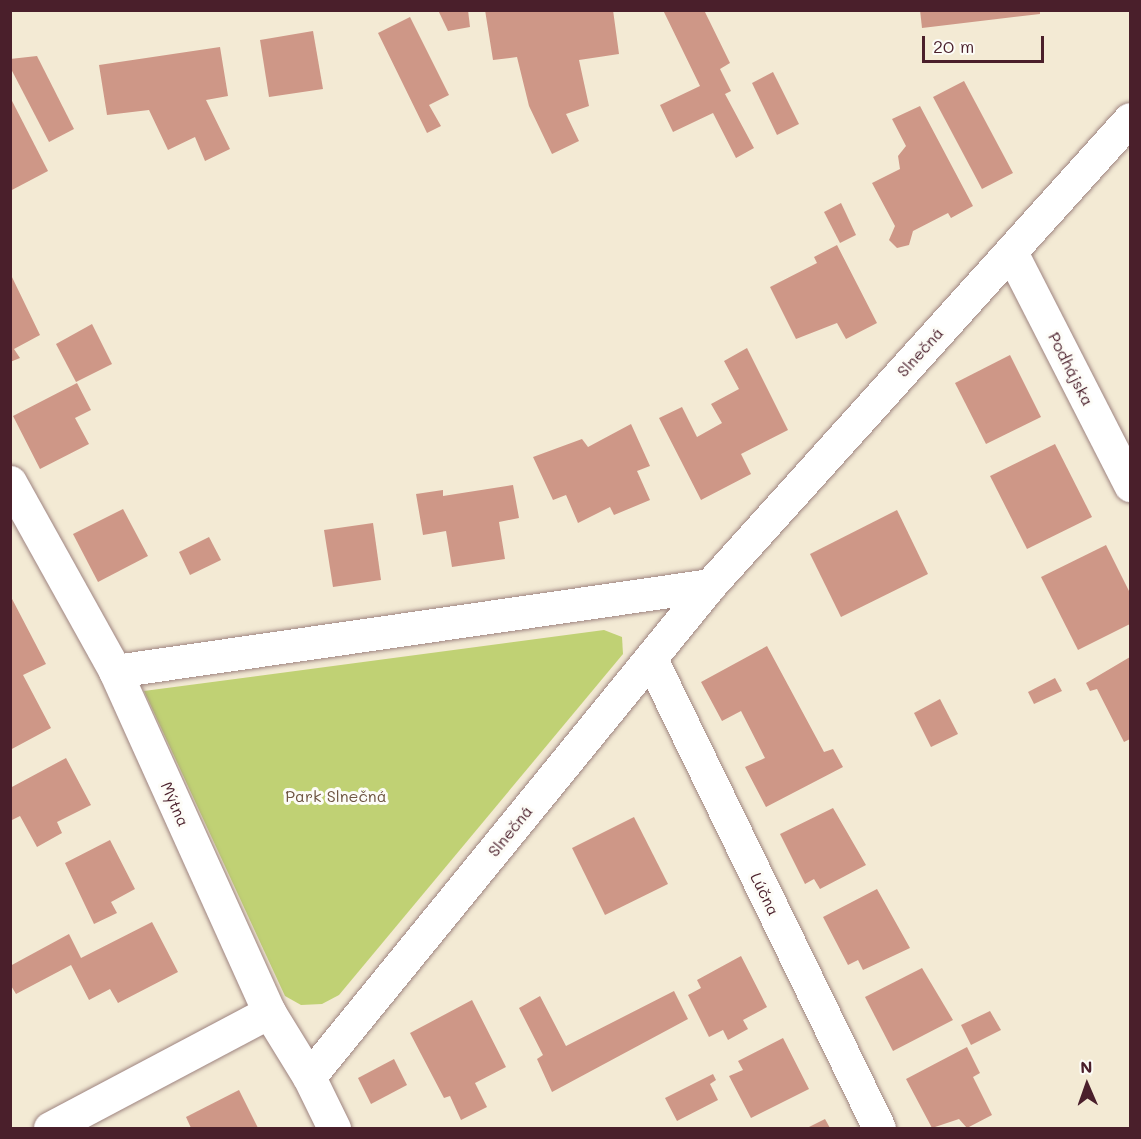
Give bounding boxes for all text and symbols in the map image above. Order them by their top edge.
scale bar [925,24,1046,62]
text: 20 m [933,34,974,58]
street label: Slnečná [893,323,947,381]
street label: Podhájska [1044,329,1098,409]
street label: Mýtna [157,779,193,829]
park label: Park Slnečná [285,786,387,806]
street label: Slnečná [484,802,536,860]
street label: Lúčna [746,869,784,919]
north arrow [1057,1055,1117,1115]
text: N [1080,1056,1093,1077]

